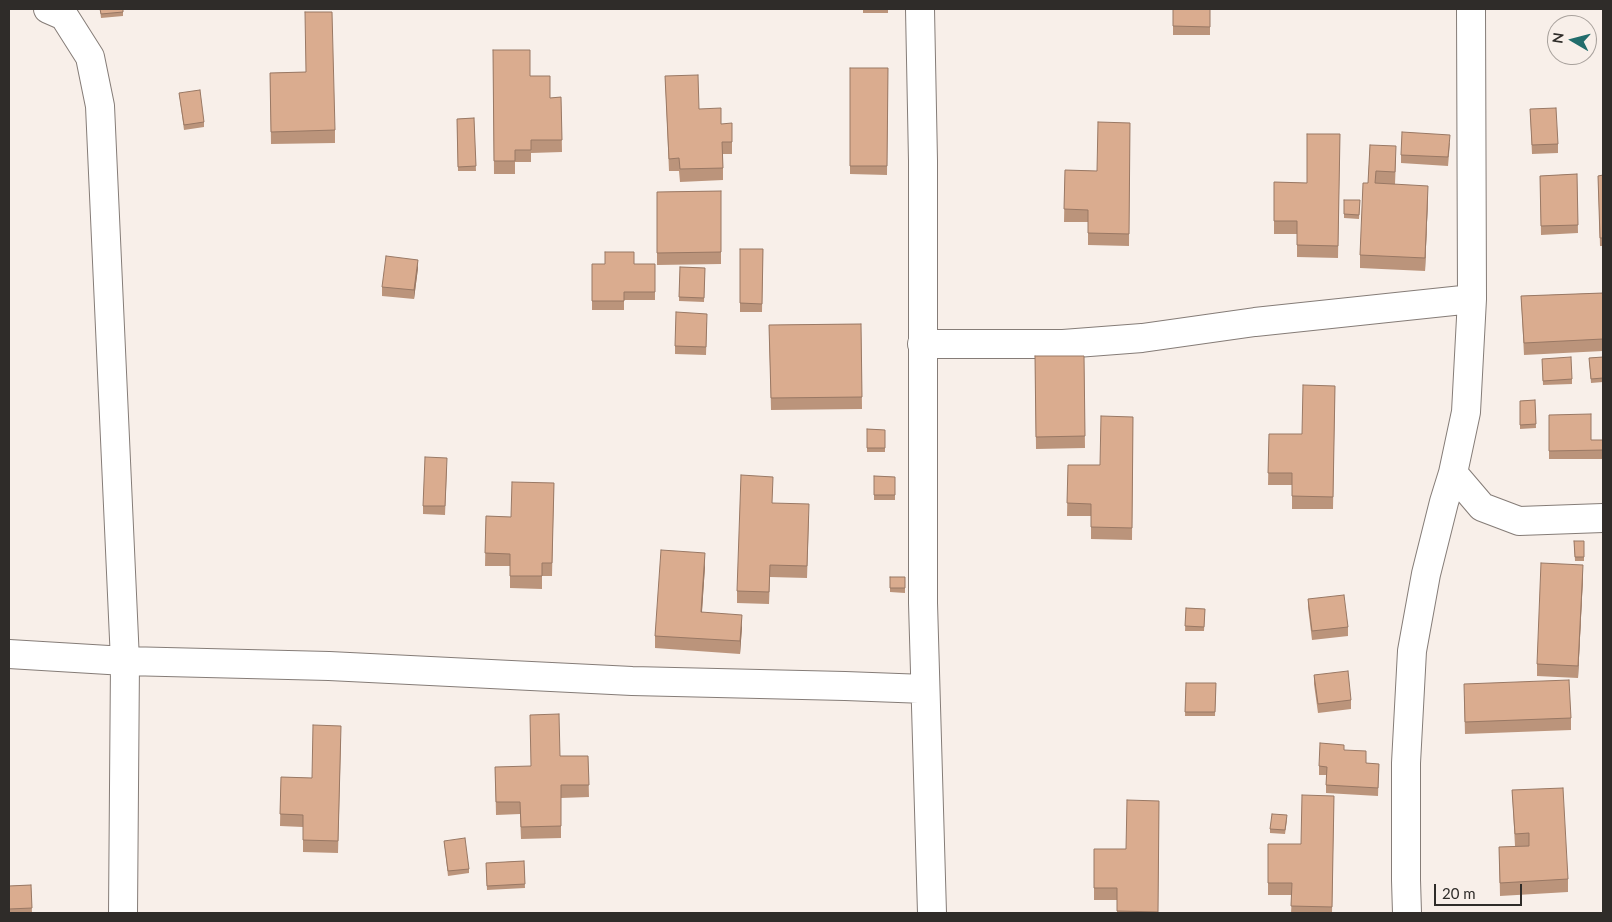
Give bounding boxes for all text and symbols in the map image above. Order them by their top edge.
north arrow [1547,15,1597,65]
text: N [1548,31,1567,45]
scale bar [1437,874,1524,906]
text: 20 m [1442,884,1476,902]

